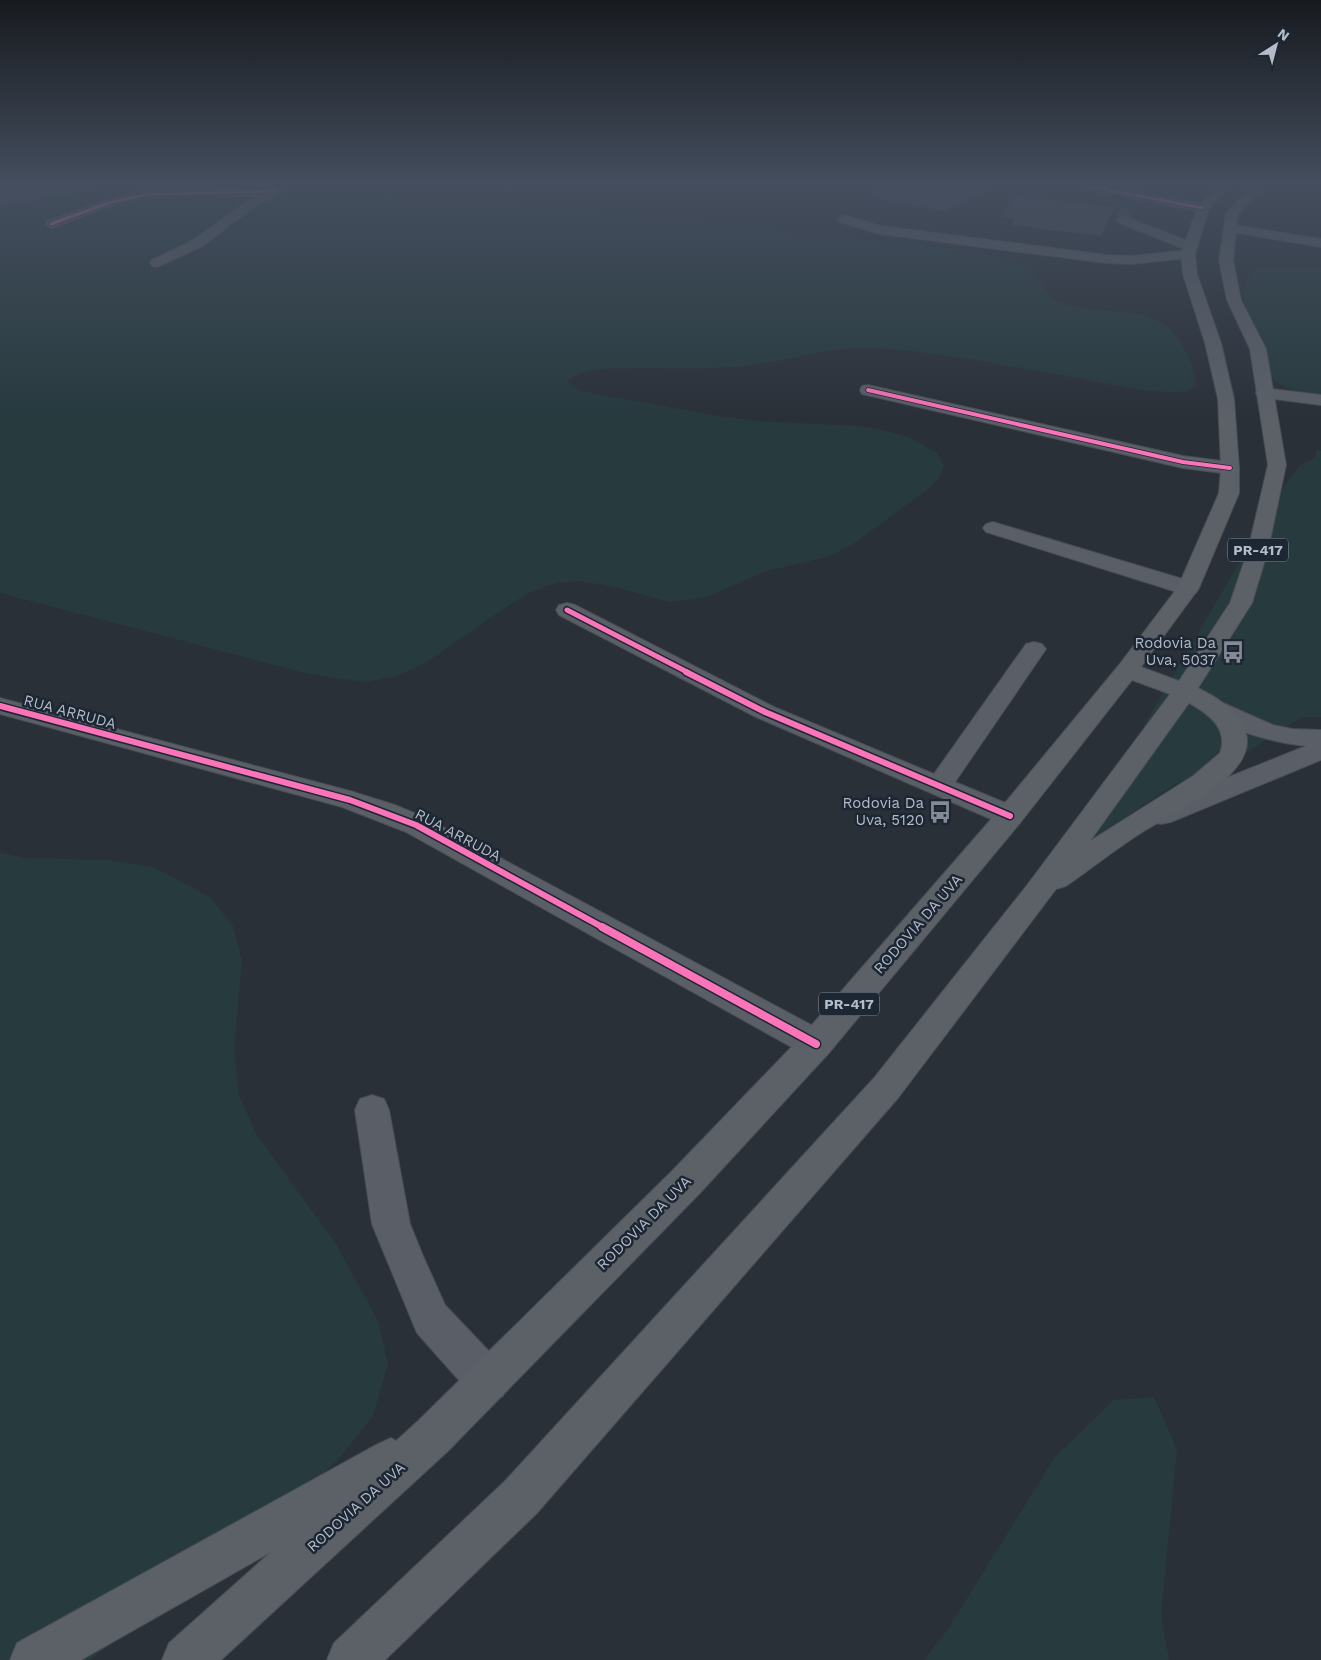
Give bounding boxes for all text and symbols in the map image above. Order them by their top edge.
north arrow [1251,20,1301,70]
text: N [1275,25,1293,44]
road number: PR-417 [1228,538,1288,562]
place label: Rodovia Da Uva, 5037 [1135,634,1217,669]
bus stop icon: Rodovia Da Uva, 5037 [1220,639,1246,665]
street label: RUA ARRUDA [22,691,118,733]
place label: Rodovia Da Uva, 5120 [843,794,925,829]
bus stop icon: Rodovia Da Uva, 5120 [927,799,953,825]
street label: RUA ARRUDA [412,805,504,865]
street label: RODOVIA DA UVA [870,871,966,977]
road number: PR-417 [819,992,879,1016]
street label: RODOVIA DA UVA [593,1172,695,1274]
street label: RODOVIA DA UVA [303,1458,409,1556]

